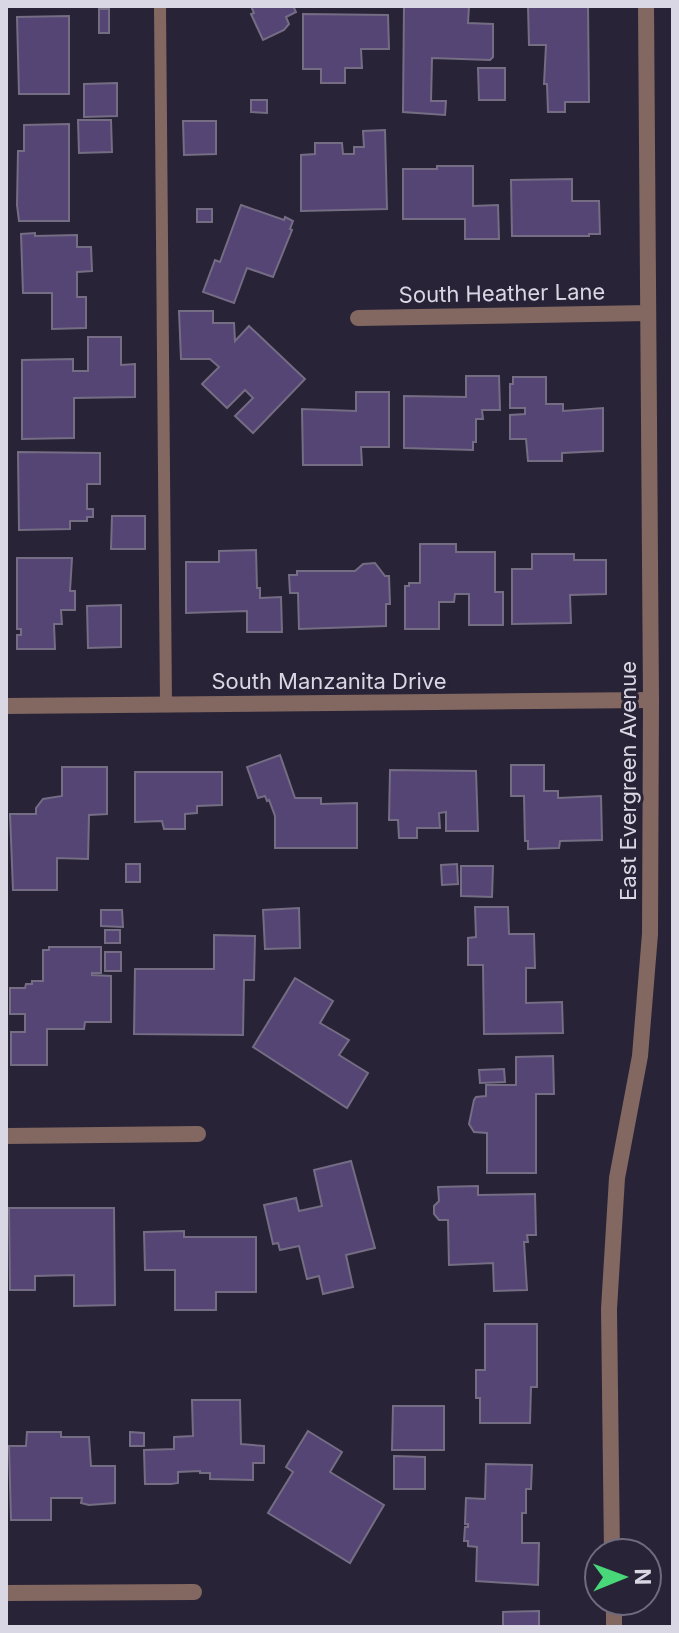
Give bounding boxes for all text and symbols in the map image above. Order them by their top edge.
street label: South Heather Lane [398,278,606,308]
street label: East Evergreen Avenue [615,661,641,901]
street label: South Manzanita Drive [211,668,447,694]
north arrow [583,1537,663,1617]
text: N [630,1568,656,1585]

